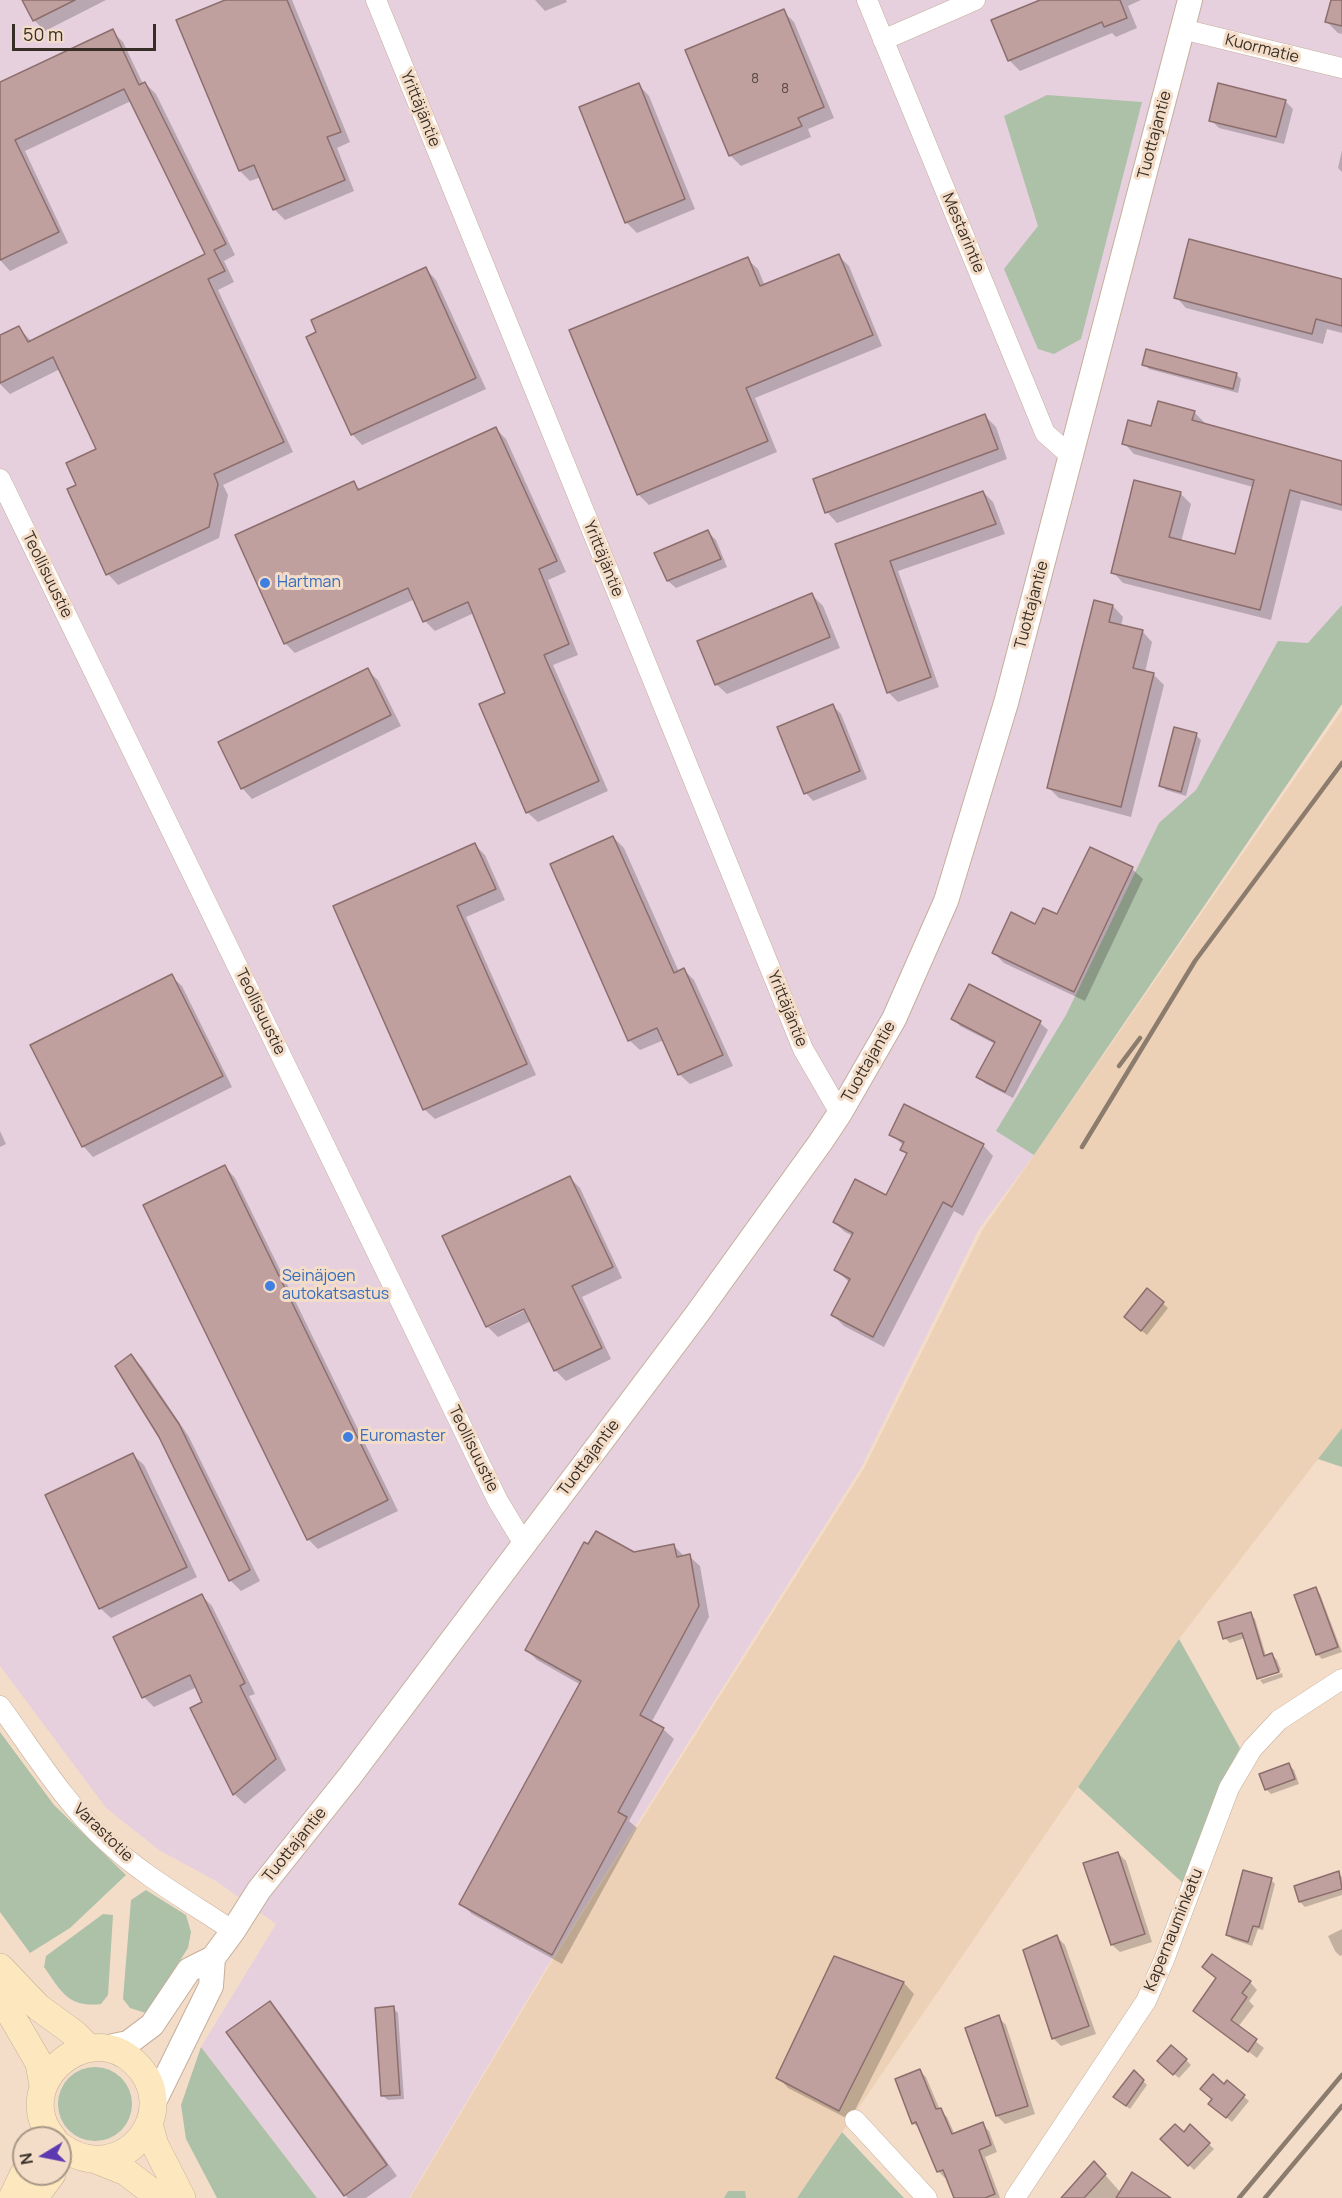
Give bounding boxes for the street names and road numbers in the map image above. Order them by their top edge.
street label: Kuormatie [1223,31,1301,67]
street label: Yrittäjäntie [396,68,444,150]
street label: Tuottajantie [1134,89,1176,181]
street label: Mestarintie [938,190,988,276]
street label: Yrittäjäntie [579,518,627,600]
street label: Teollisuustie [18,529,76,621]
street label: Tuottajantie [1011,559,1053,651]
street label: Teollisuustie [231,966,289,1058]
street label: Yrittäjäntie [763,968,811,1050]
street label: Tuottajantie [838,1018,900,1106]
street label: Teollisuustie [444,1403,502,1495]
street label: Tuottajantie [554,1416,624,1500]
street label: Varastotie [69,1800,137,1866]
street label: Tuottajantie [259,1804,331,1886]
street label: Kapernauminkatu [1141,1866,1207,1994]

